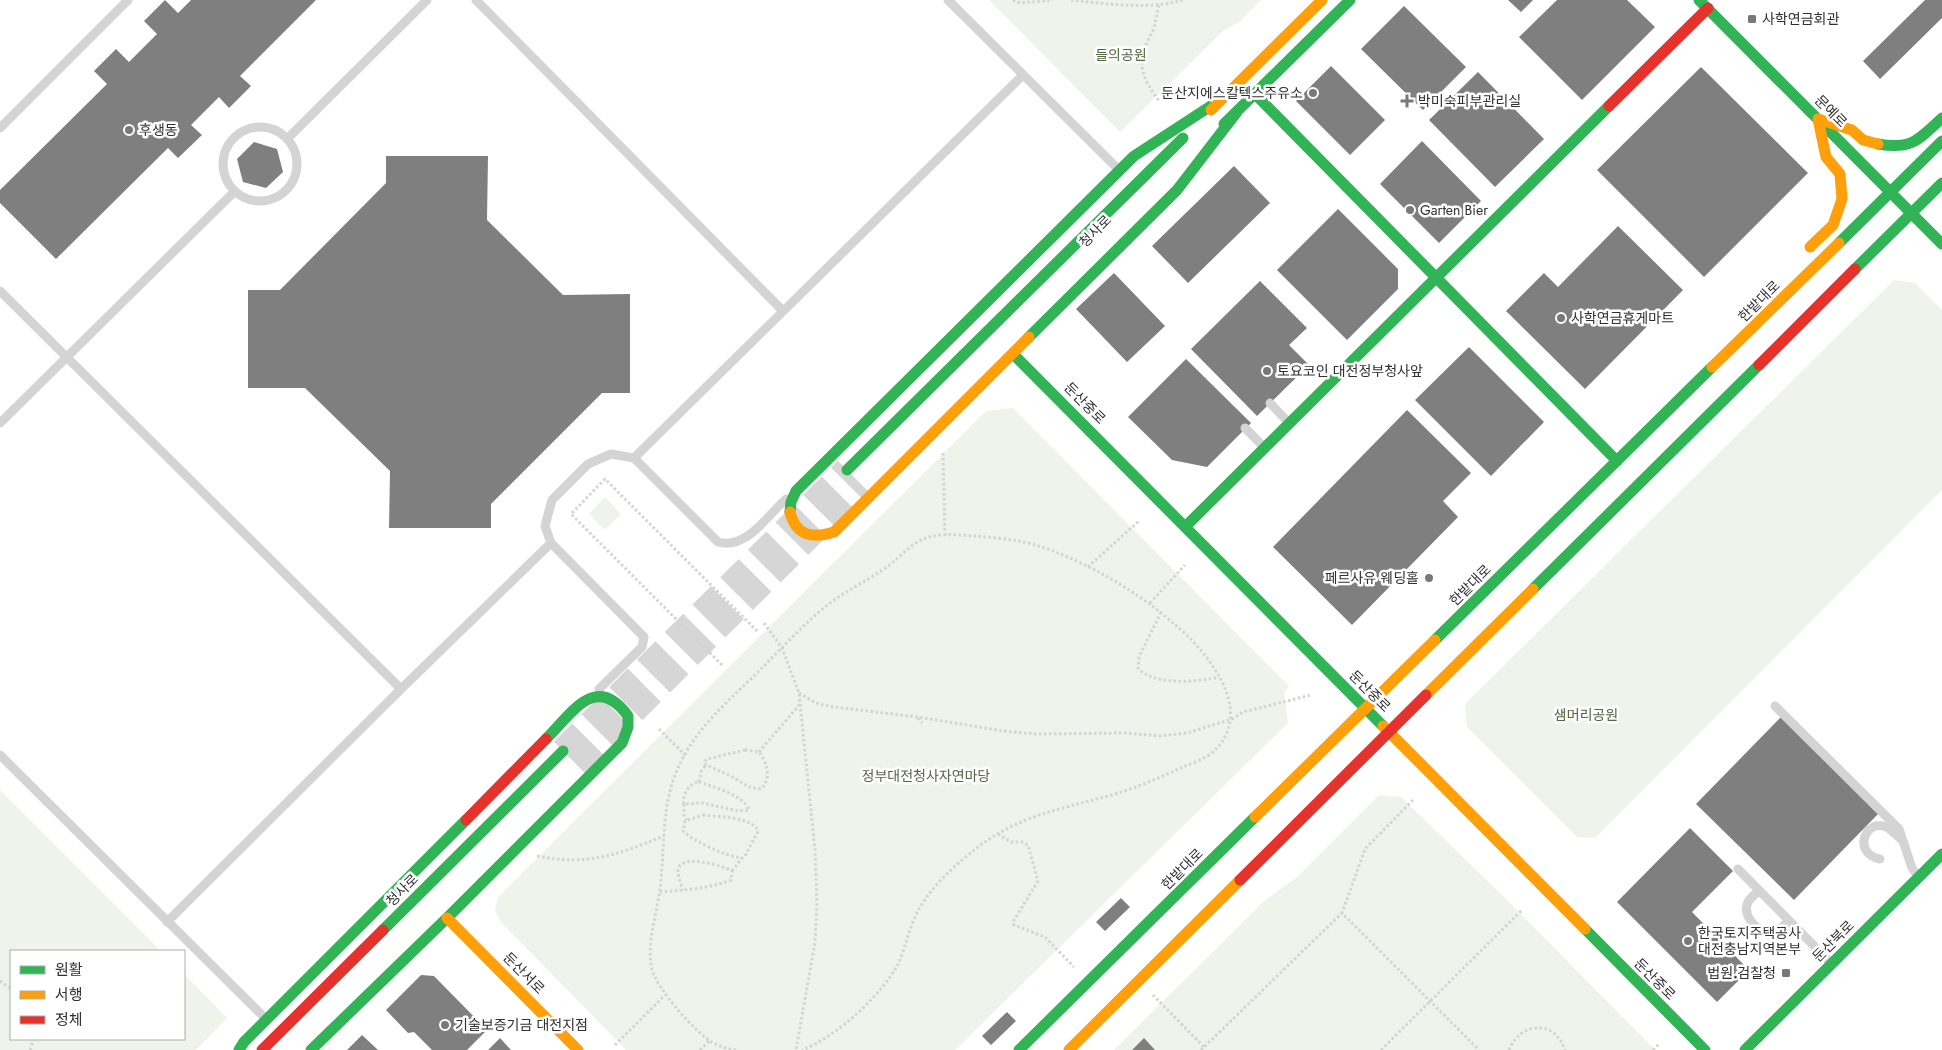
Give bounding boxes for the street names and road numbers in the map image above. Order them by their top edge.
street label: 문예로 [1810,90,1852,132]
street label: 청사로 [1074,210,1116,252]
street label: 한밭대로 [1734,276,1784,326]
street label: 둔산중로 [1060,378,1110,428]
street label: 한밭대로 [1445,560,1495,610]
street label: 둔산중로 [1345,666,1395,716]
street label: 한밭대로 [1157,844,1207,894]
street label: 청사로 [381,869,423,911]
street label: 둔산북로 [1808,916,1858,966]
street label: 둔산서로 [499,948,549,998]
street label: 둔산중로 [1630,954,1680,1004]

